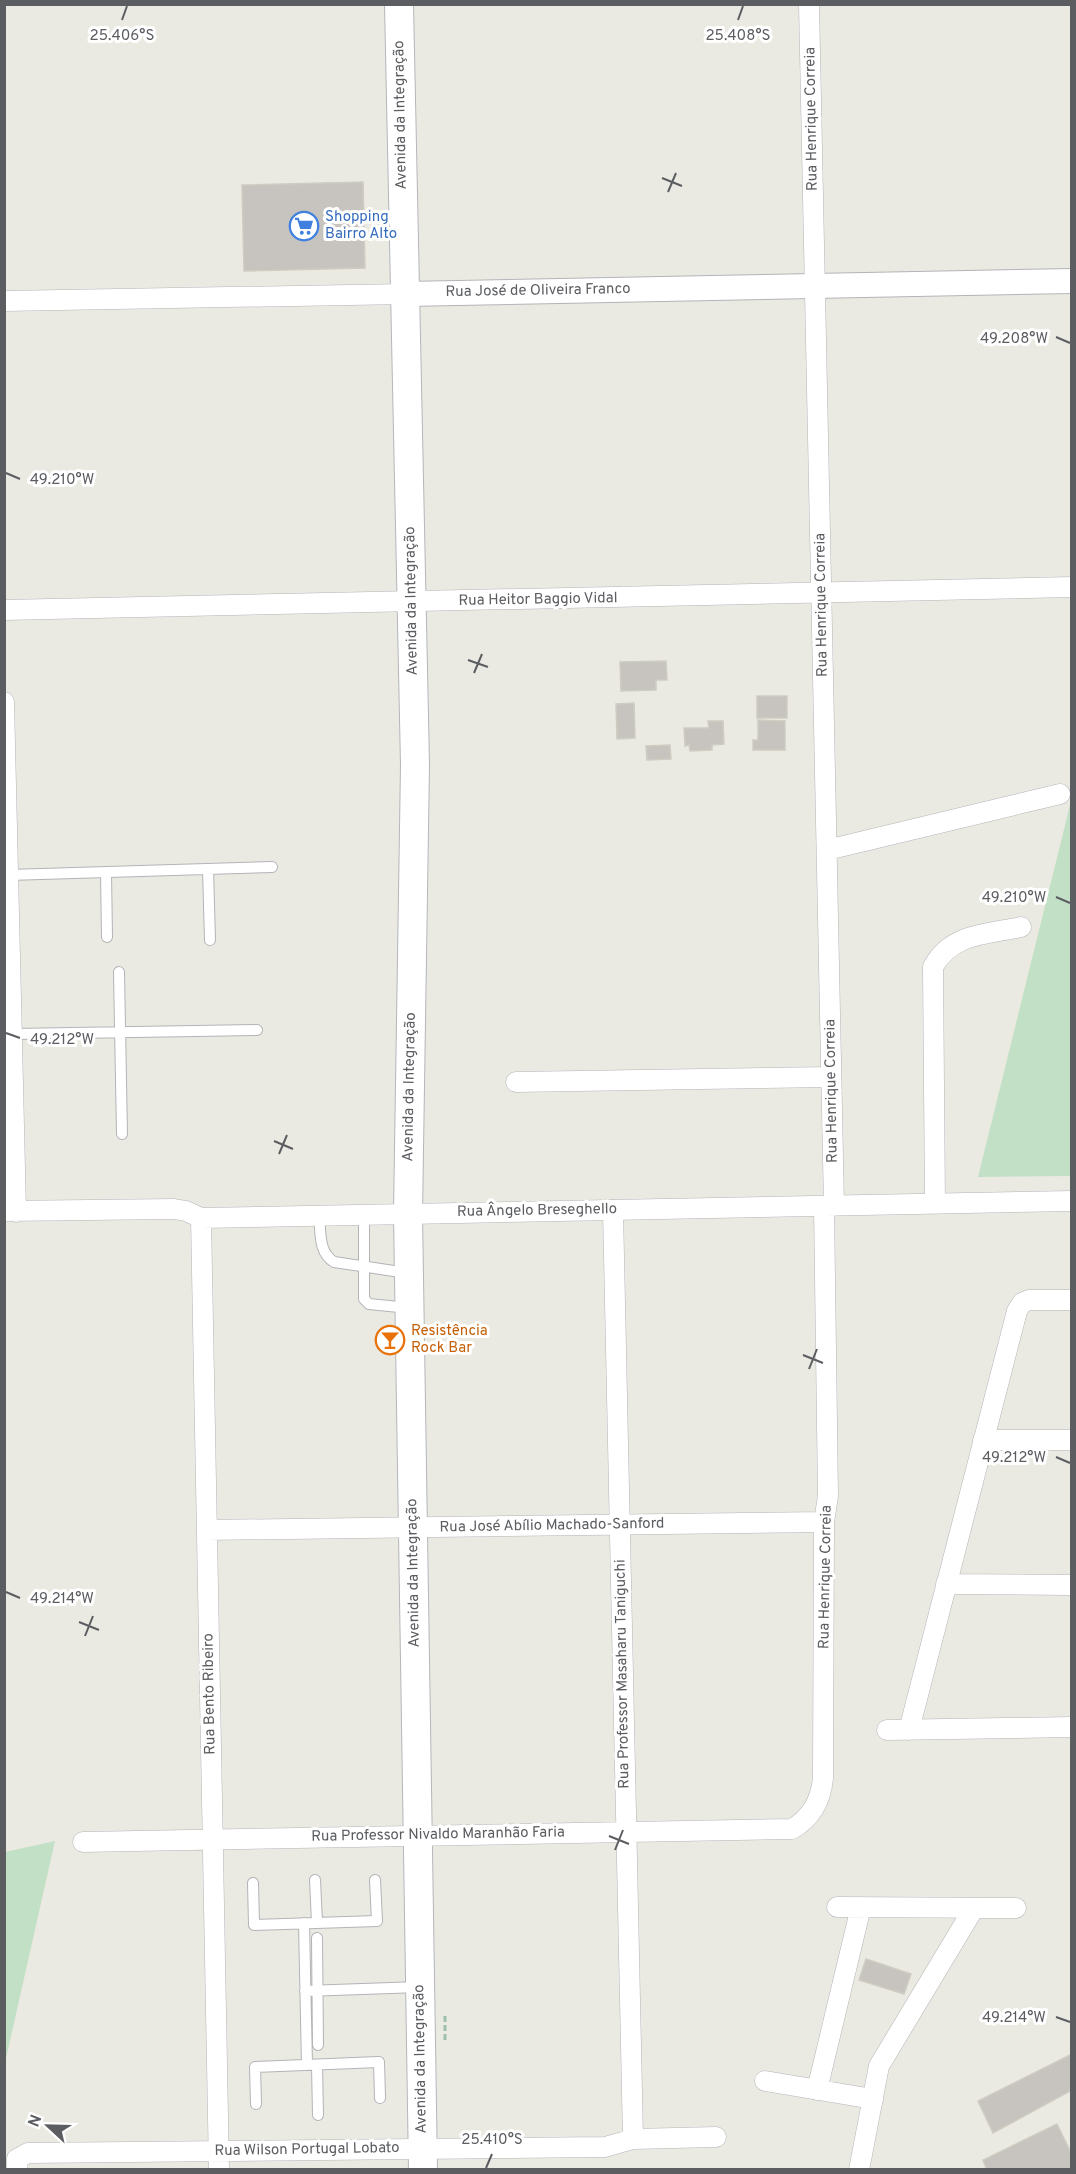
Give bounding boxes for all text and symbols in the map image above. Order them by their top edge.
text: 25.406°S [90,27,154,46]
text: 25.408°S [705,27,771,46]
street label: Avenida da Integração [390,40,412,190]
street label: Rua Henrique Correia [801,47,823,191]
place label: Shopping Bairro Alto [325,208,397,244]
supermarket icon: Shopping Bairro Alto [288,210,320,242]
street label: Rua José de Oliveira Franco [445,280,631,302]
text: 49.208°W [980,330,1048,349]
text: 49.210°W [30,471,94,490]
street label: Avenida da Integração [401,526,423,676]
street label: Rua Henrique Correia [811,533,833,677]
street label: Rua Heitor Baggio Vidal [458,589,618,611]
text: 49.210°W [982,889,1046,908]
street label: Avenida da Integração [399,1012,421,1162]
street label: Rua Henrique Correia [821,1019,843,1163]
text: 49.212°W [30,1031,94,1050]
street label: Rua Ângelo Breseghello [457,1199,617,1222]
place label: Resistência Rock Bar [411,1322,488,1358]
bar icon: Resistência Rock Bar [374,1324,406,1356]
text: 49.212°W [982,1449,1046,1468]
street label: Avenida da Integração [403,1498,425,1648]
street label: Rua Henrique Correia [815,1505,837,1649]
street label: Rua José Abílio Machado-Sanford [439,1515,665,1537]
street label: Rua Professor Masaharu Taniguchi [611,1559,635,1789]
text: 49.214°W [30,1590,94,1609]
street label: Rua Bento Ribeiro [199,1633,221,1755]
street label: Rua Professor Nivaldo Maranhão Faria [311,1823,565,1847]
street label: Avenida da Integração [410,1984,432,2134]
text: 49.214°W [982,2009,1046,2028]
north arrow [18,2096,78,2156]
text: N [25,2112,47,2130]
text: 25.410°S [461,2131,523,2150]
street label: Rua Wilson Portugal Lobato [214,2139,400,2161]

